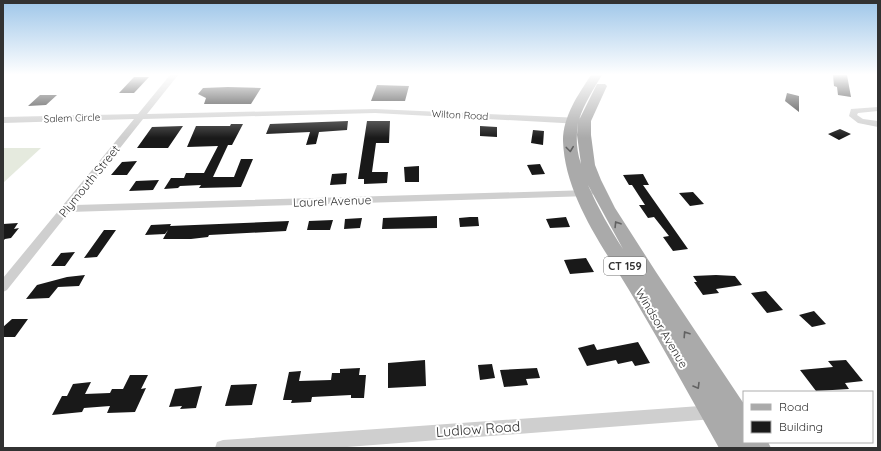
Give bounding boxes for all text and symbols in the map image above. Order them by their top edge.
street label: Wilton Road [431,107,489,123]
street label: Salem Circle [43,111,101,125]
street label: Plymouth Street [55,142,123,220]
one-way arrow [566,146,575,152]
street label: Laurel Avenue [292,192,372,210]
one-way arrow [614,221,621,228]
road number: CT 159 [604,257,646,275]
street label: Windsor Avenue [632,285,692,371]
one-way arrow [683,331,690,338]
one-way arrow [692,382,699,389]
legend [743,391,873,443]
text: Road [779,399,809,414]
street label: Ludlow Road [435,417,521,441]
text: Building [779,419,823,434]

